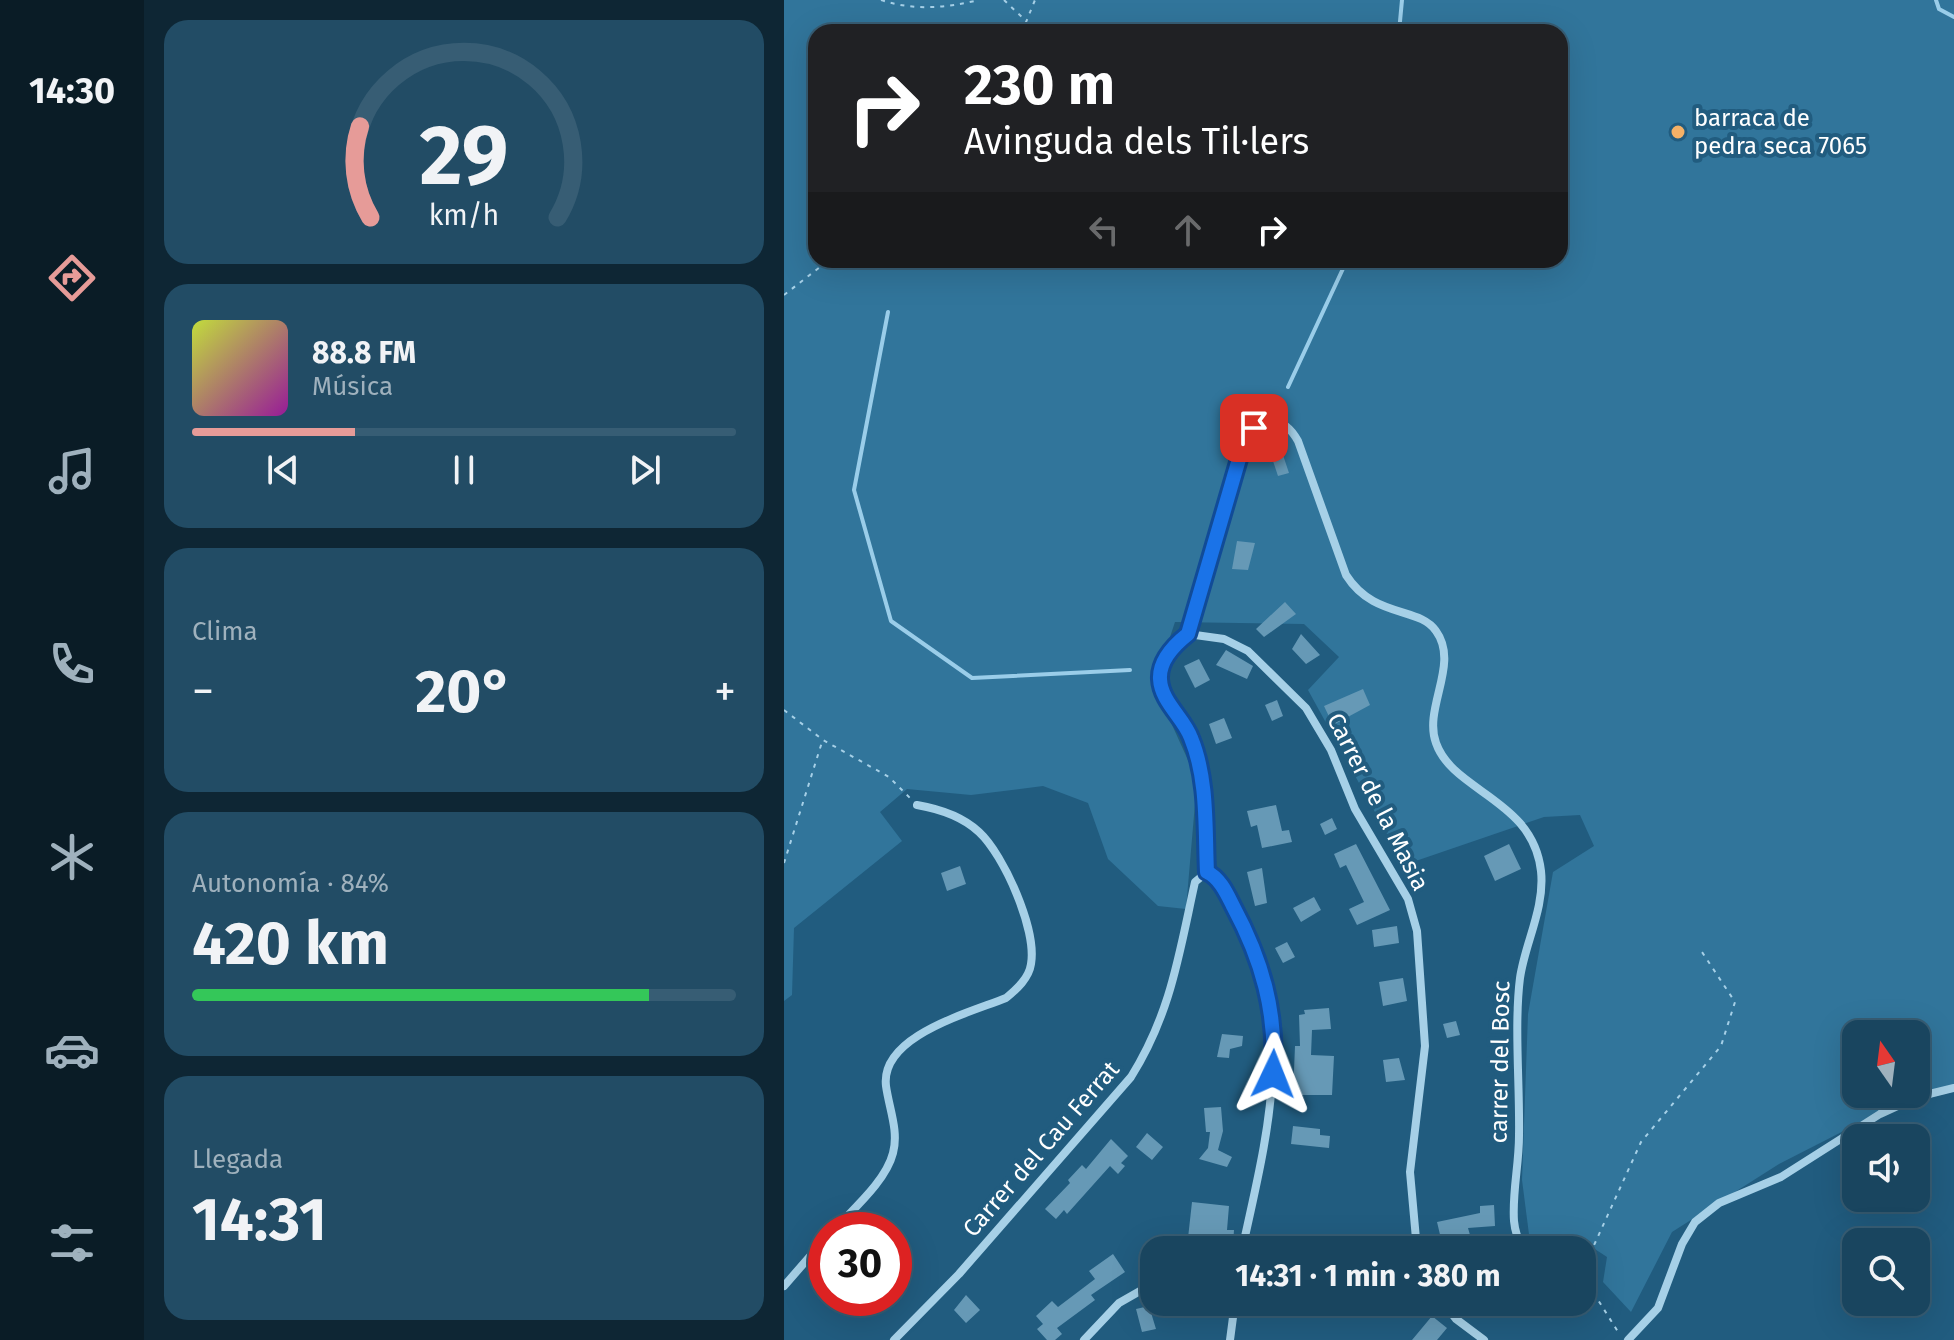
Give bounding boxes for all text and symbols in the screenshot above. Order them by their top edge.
text: 230 m [964,52,1115,119]
icon: right [832,56,936,160]
text: 14:30 [29,69,115,113]
place label: barraca de pedra seca 7065 [1694,104,1867,160]
text: 29 [420,106,508,206]
text: Avinguda dels Til·lers [964,120,1309,164]
marker: barraca de pedra seca 7065 [1669,123,1687,141]
text: km/h [429,198,499,233]
icon: left [1082,208,1126,252]
icon: ahead [1166,208,1210,252]
icon: right [1250,208,1294,252]
icon: directions [44,250,100,306]
text: 88.8 FM [312,335,416,371]
text: Música [312,371,393,402]
pin [1220,394,1288,462]
icon: arrive [1232,406,1276,450]
icon: music [44,443,100,499]
icon: previous [261,448,305,492]
icon: pause [442,448,486,492]
icon: next [623,448,667,492]
text: Clima [192,616,258,647]
icon: phone [44,636,100,692]
text: 20° [415,656,513,728]
text: − [192,665,214,718]
text: + [714,665,736,718]
street label: Carrer de la Masia [1321,709,1435,895]
icon: climate [44,829,100,885]
text: Autonomía · 84% [192,868,389,899]
text: 420 km [192,908,389,980]
street label: carrer del Bosc [1485,980,1515,1144]
north arrow [1842,1020,1930,1108]
map controls [1842,1020,1930,1316]
icon: car [44,1022,100,1078]
position arrow [1231,1032,1315,1116]
street label: Carrer del Cau Ferrat [957,1055,1125,1243]
button: sound [1842,1124,1930,1212]
text: Llegada [192,1144,283,1175]
text: 14:31 [192,1184,327,1256]
speed limit sign: 30 [808,1212,912,1316]
icon: filters [44,1215,100,1271]
button: search [1842,1228,1930,1316]
text: 14:31 · 1 min · 380 m [1235,1258,1501,1294]

